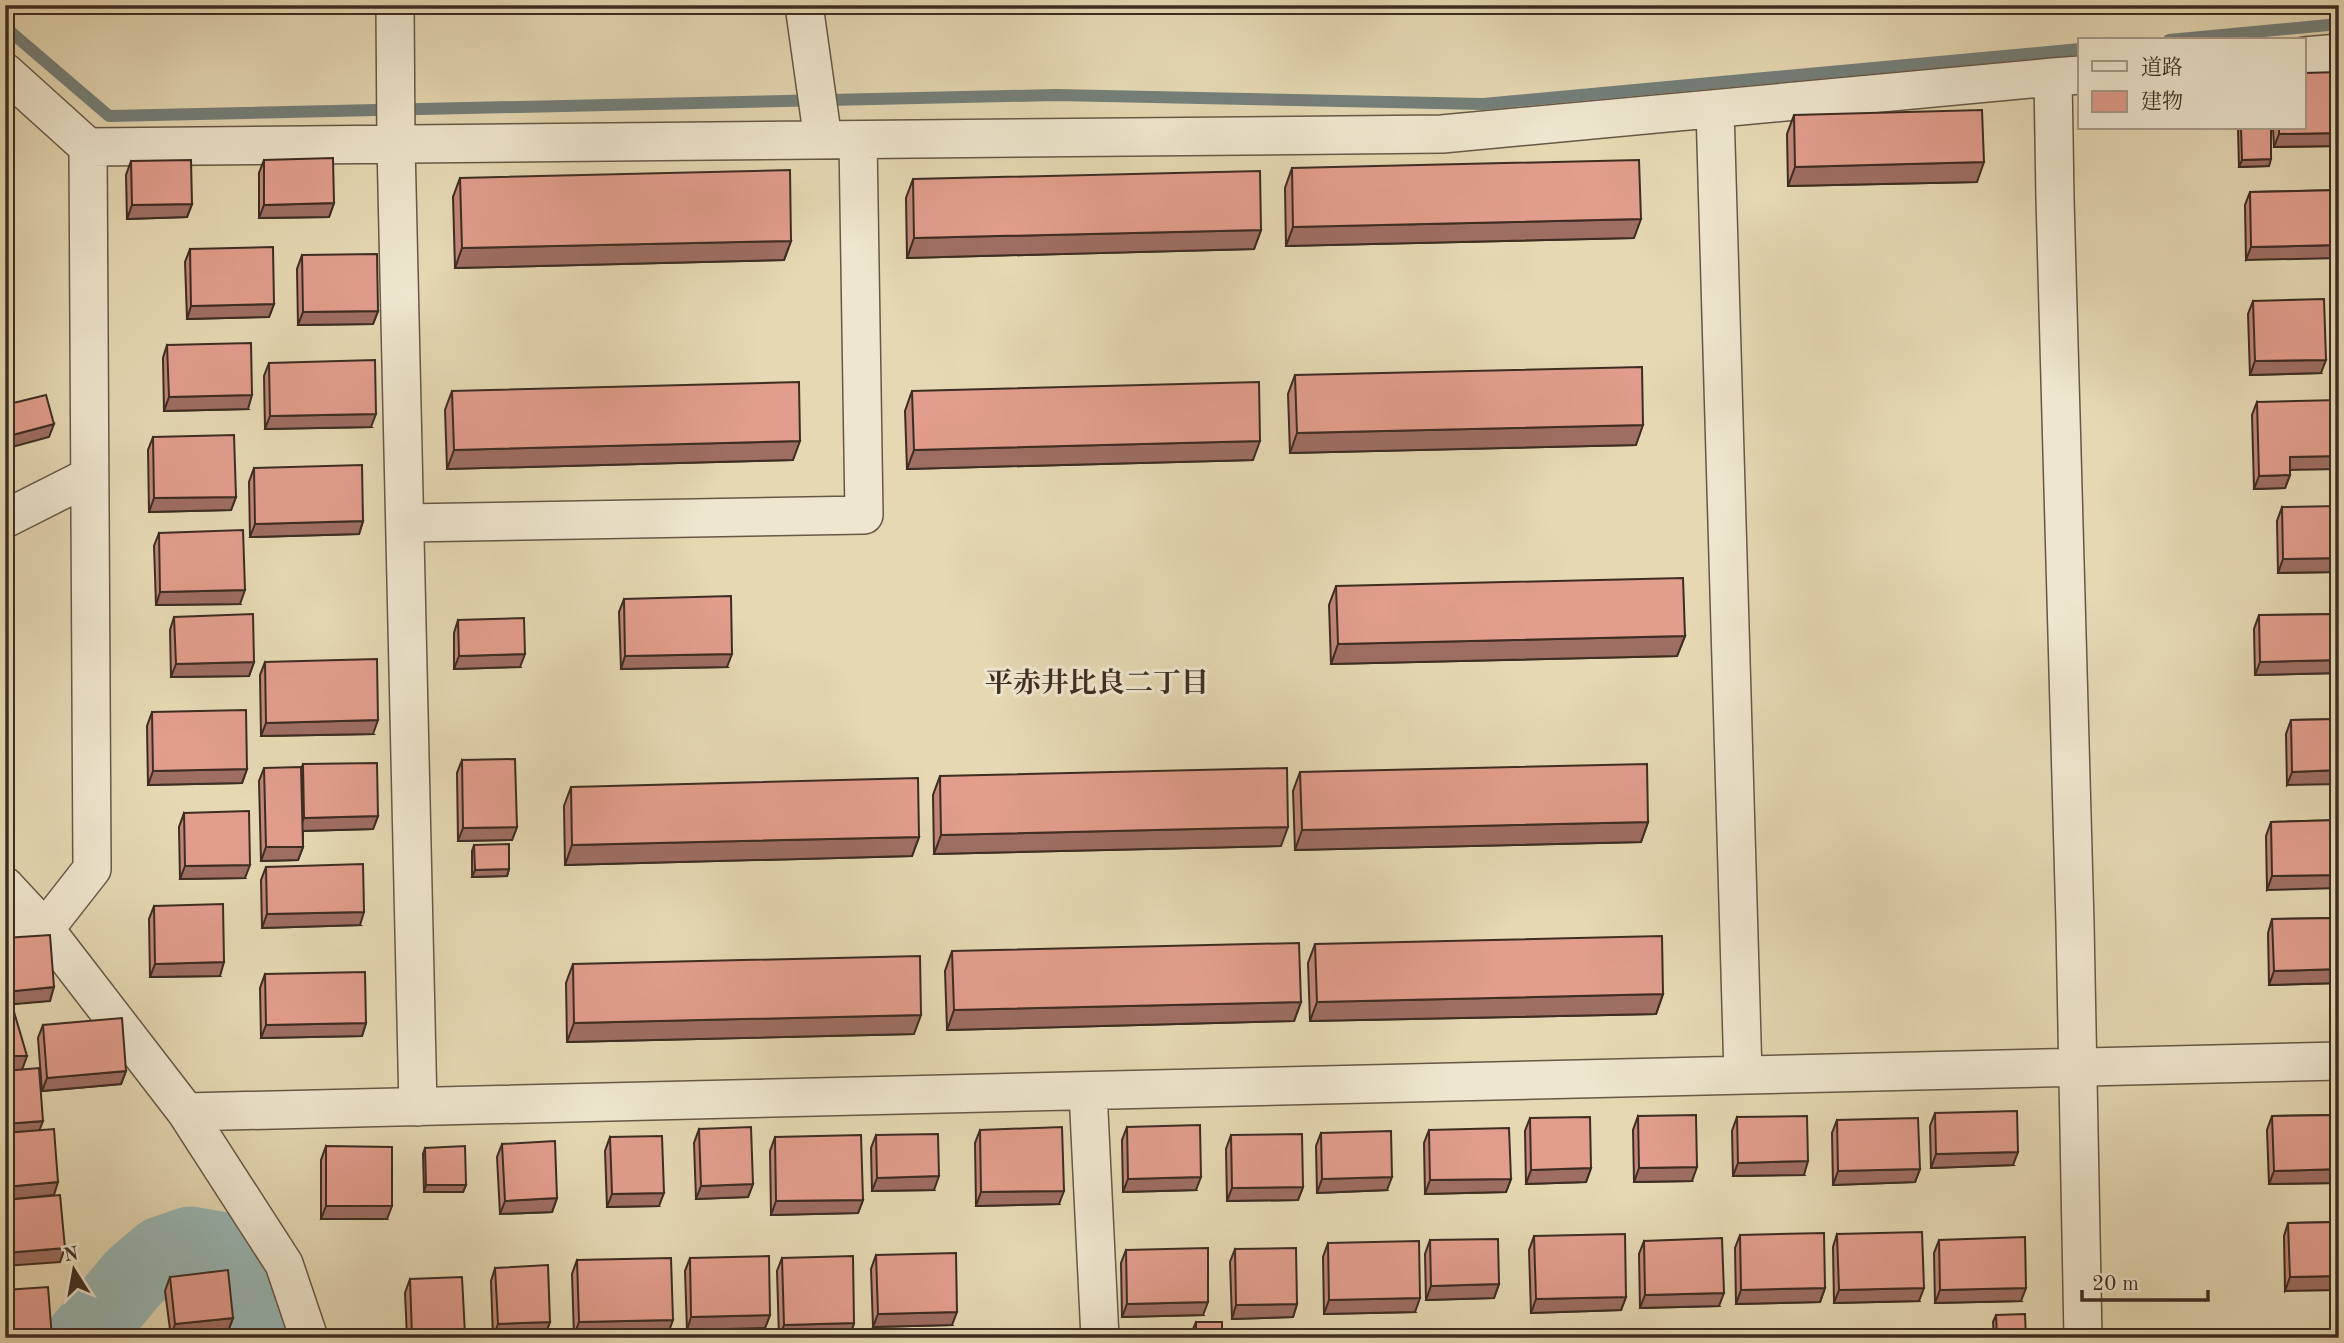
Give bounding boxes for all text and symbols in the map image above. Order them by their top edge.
legend [2078,38,2306,130]
text: 道路 [2141,56,2183,79]
text: 建物 [2141,90,2183,113]
district label: 平赤井比良二丁目 [985,668,1209,699]
north arrow [38,1234,108,1304]
text: N [62,1245,81,1266]
scale bar [2082,1259,2208,1303]
text: 20 m [2092,1274,2139,1295]

